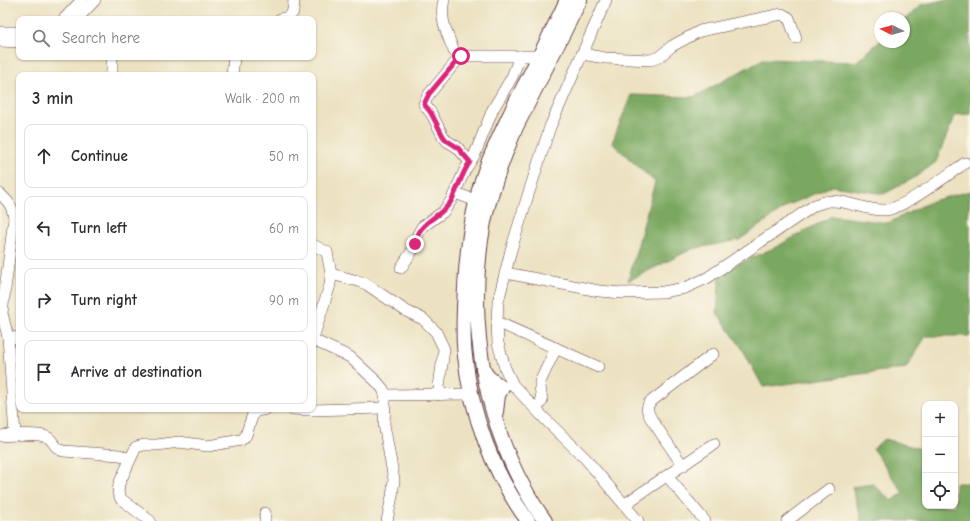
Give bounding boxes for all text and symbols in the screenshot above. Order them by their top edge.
north arrow [874,12,910,48]
search box [16,16,316,60]
icon: search [30,27,52,49]
text: Search here [62,29,140,47]
route start [452,47,470,65]
text: 3 min [32,89,73,108]
text: Walk · 200 m [225,91,300,106]
icon: ahead [33,145,55,167]
text: Continue [71,147,128,165]
text: 50 m [269,149,299,164]
icon: left [33,217,55,239]
text: Turn left [71,219,127,237]
text: 60 m [269,221,299,236]
route end [406,235,424,253]
icon: right [33,289,55,311]
text: Turn right [71,291,137,309]
text: 90 m [269,293,299,308]
icon: arrive [33,361,55,383]
text: Arrive at destination [71,363,202,381]
map controls [922,401,958,509]
button: + [922,401,958,437]
button: − [922,437,958,473]
button: locate [922,473,958,509]

